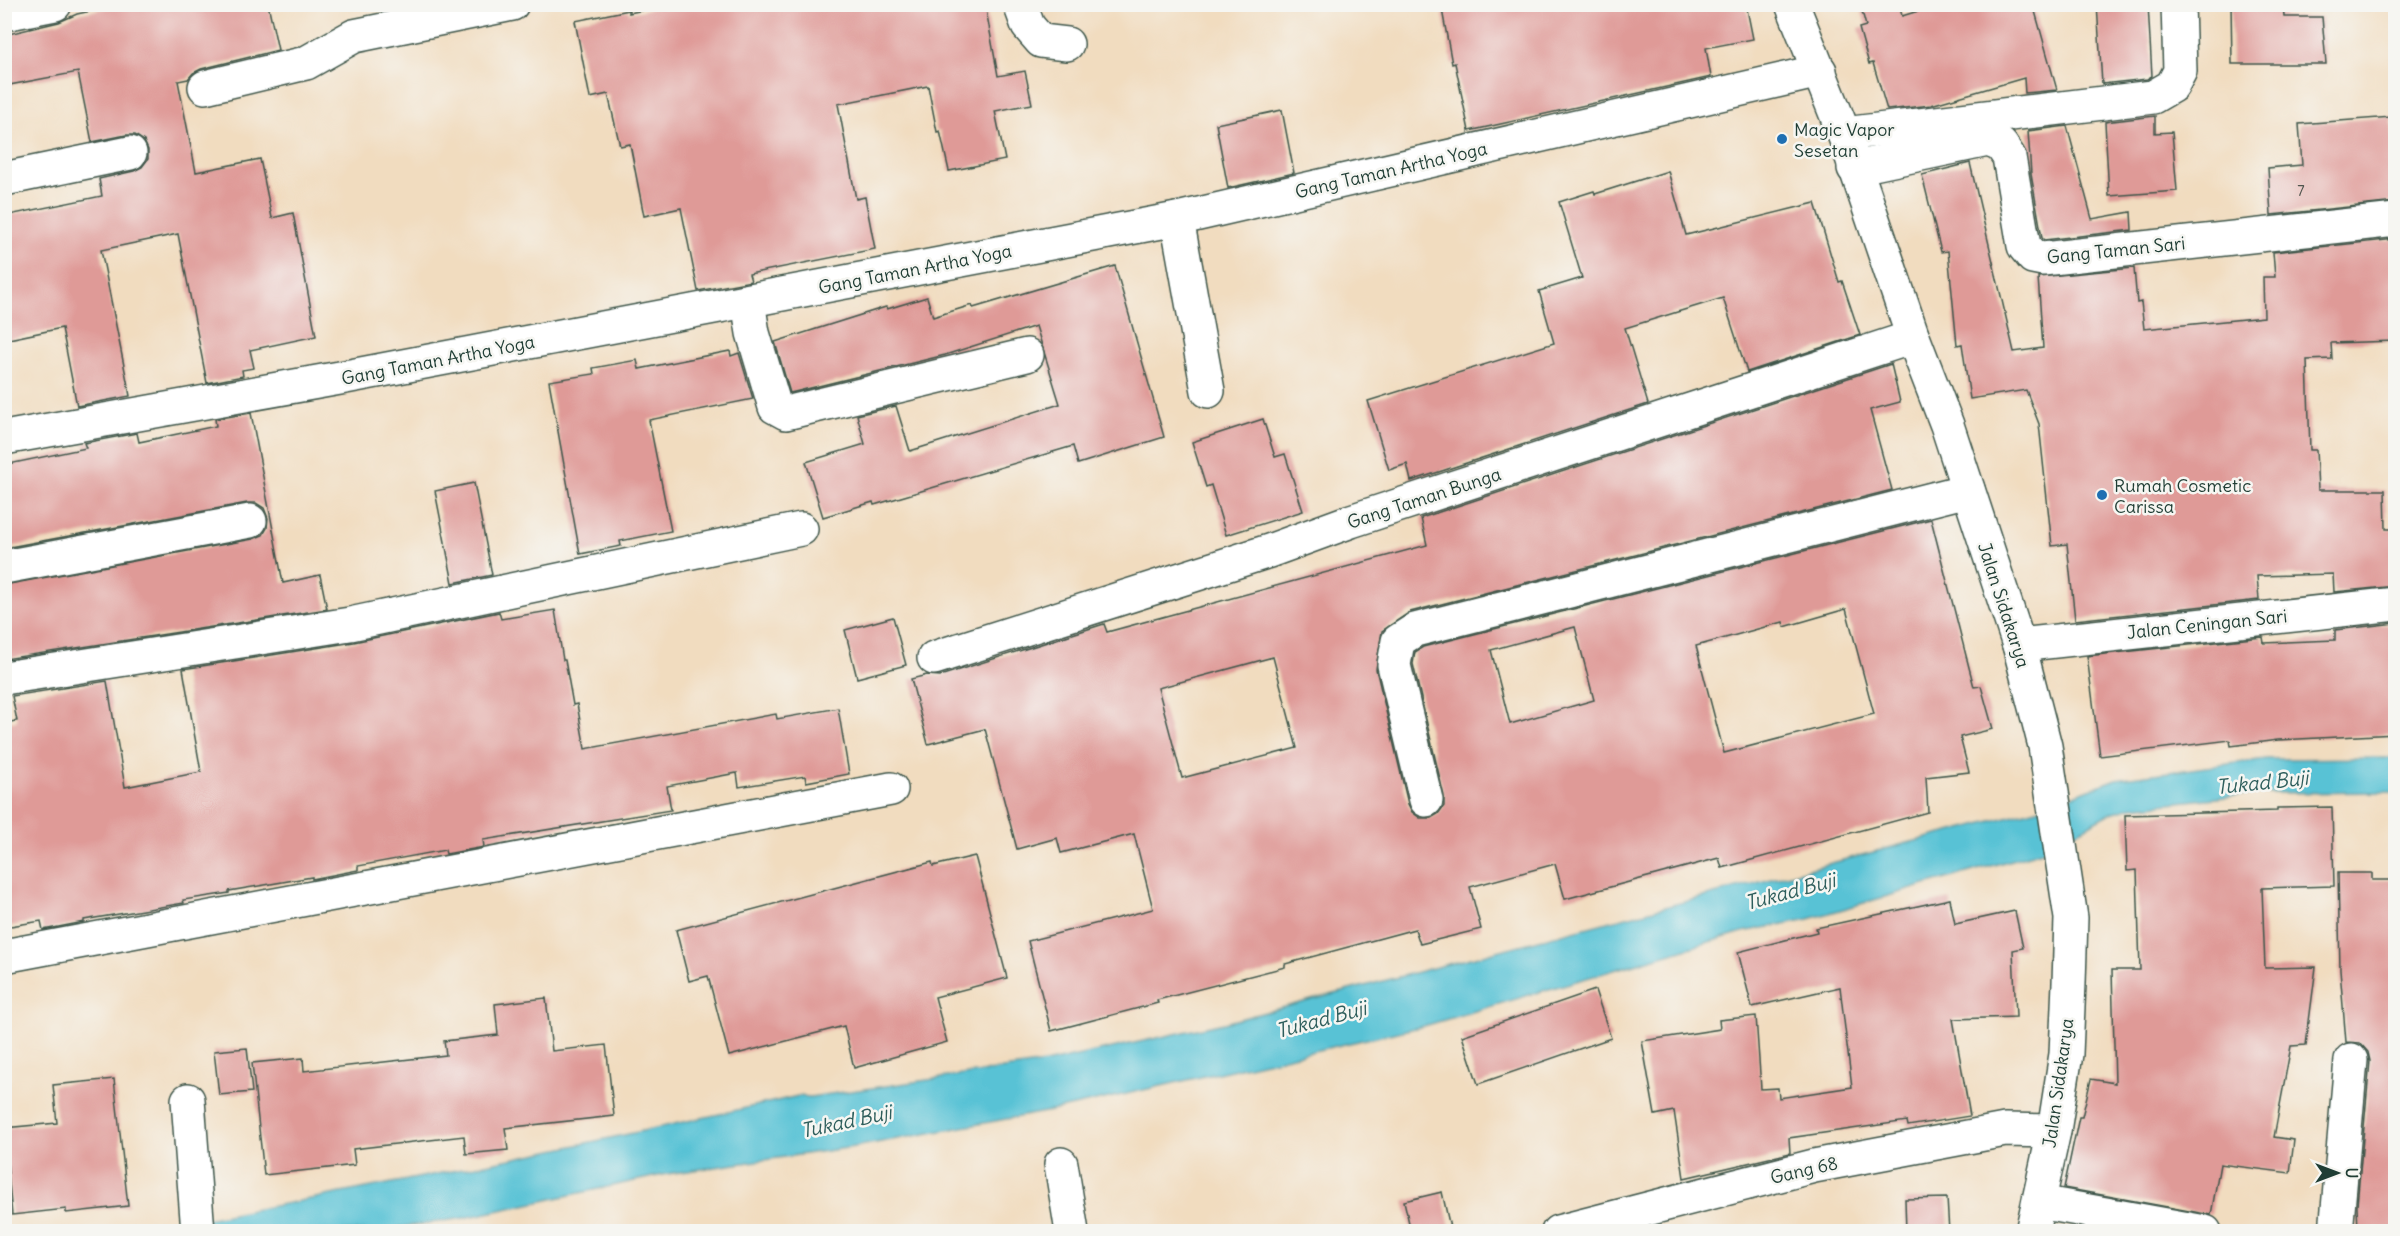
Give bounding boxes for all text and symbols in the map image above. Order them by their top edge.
place label: Magic Vapor Sesetan [1794,118,1895,162]
marker: Magic Vapor Sesetan [1775,132,1789,146]
street label: Gang Taman Artha Yoga [1293,137,1489,203]
house number: 7 [2297,181,2305,200]
street label: Gang Taman Sari [2046,231,2186,269]
street label: Gang Taman Artha Yoga [816,239,1014,299]
street label: Gang Taman Artha Yoga [339,330,537,390]
street label: Gang Taman Bunga [1344,462,1504,534]
place label: Rumah Cosmetic Carissa [2114,474,2251,518]
marker: Rumah Cosmetic Carissa [2095,488,2109,502]
street label: Jalan Sidakarya [1973,539,2035,671]
street label: Jalan Ceningan Sari [2126,604,2288,644]
water label: Tukad Buji [2215,764,2312,799]
water label: Tukad Buji [1742,866,1840,915]
water label: Tukad Buji [1273,994,1371,1043]
street label: Jalan Sidakarya [2038,1017,2078,1149]
water label: Tukad Buji [798,1099,896,1143]
north arrow [2307,1143,2367,1203]
street label: Gang 68 [1768,1151,1840,1189]
text: U [2342,1168,2362,1178]

